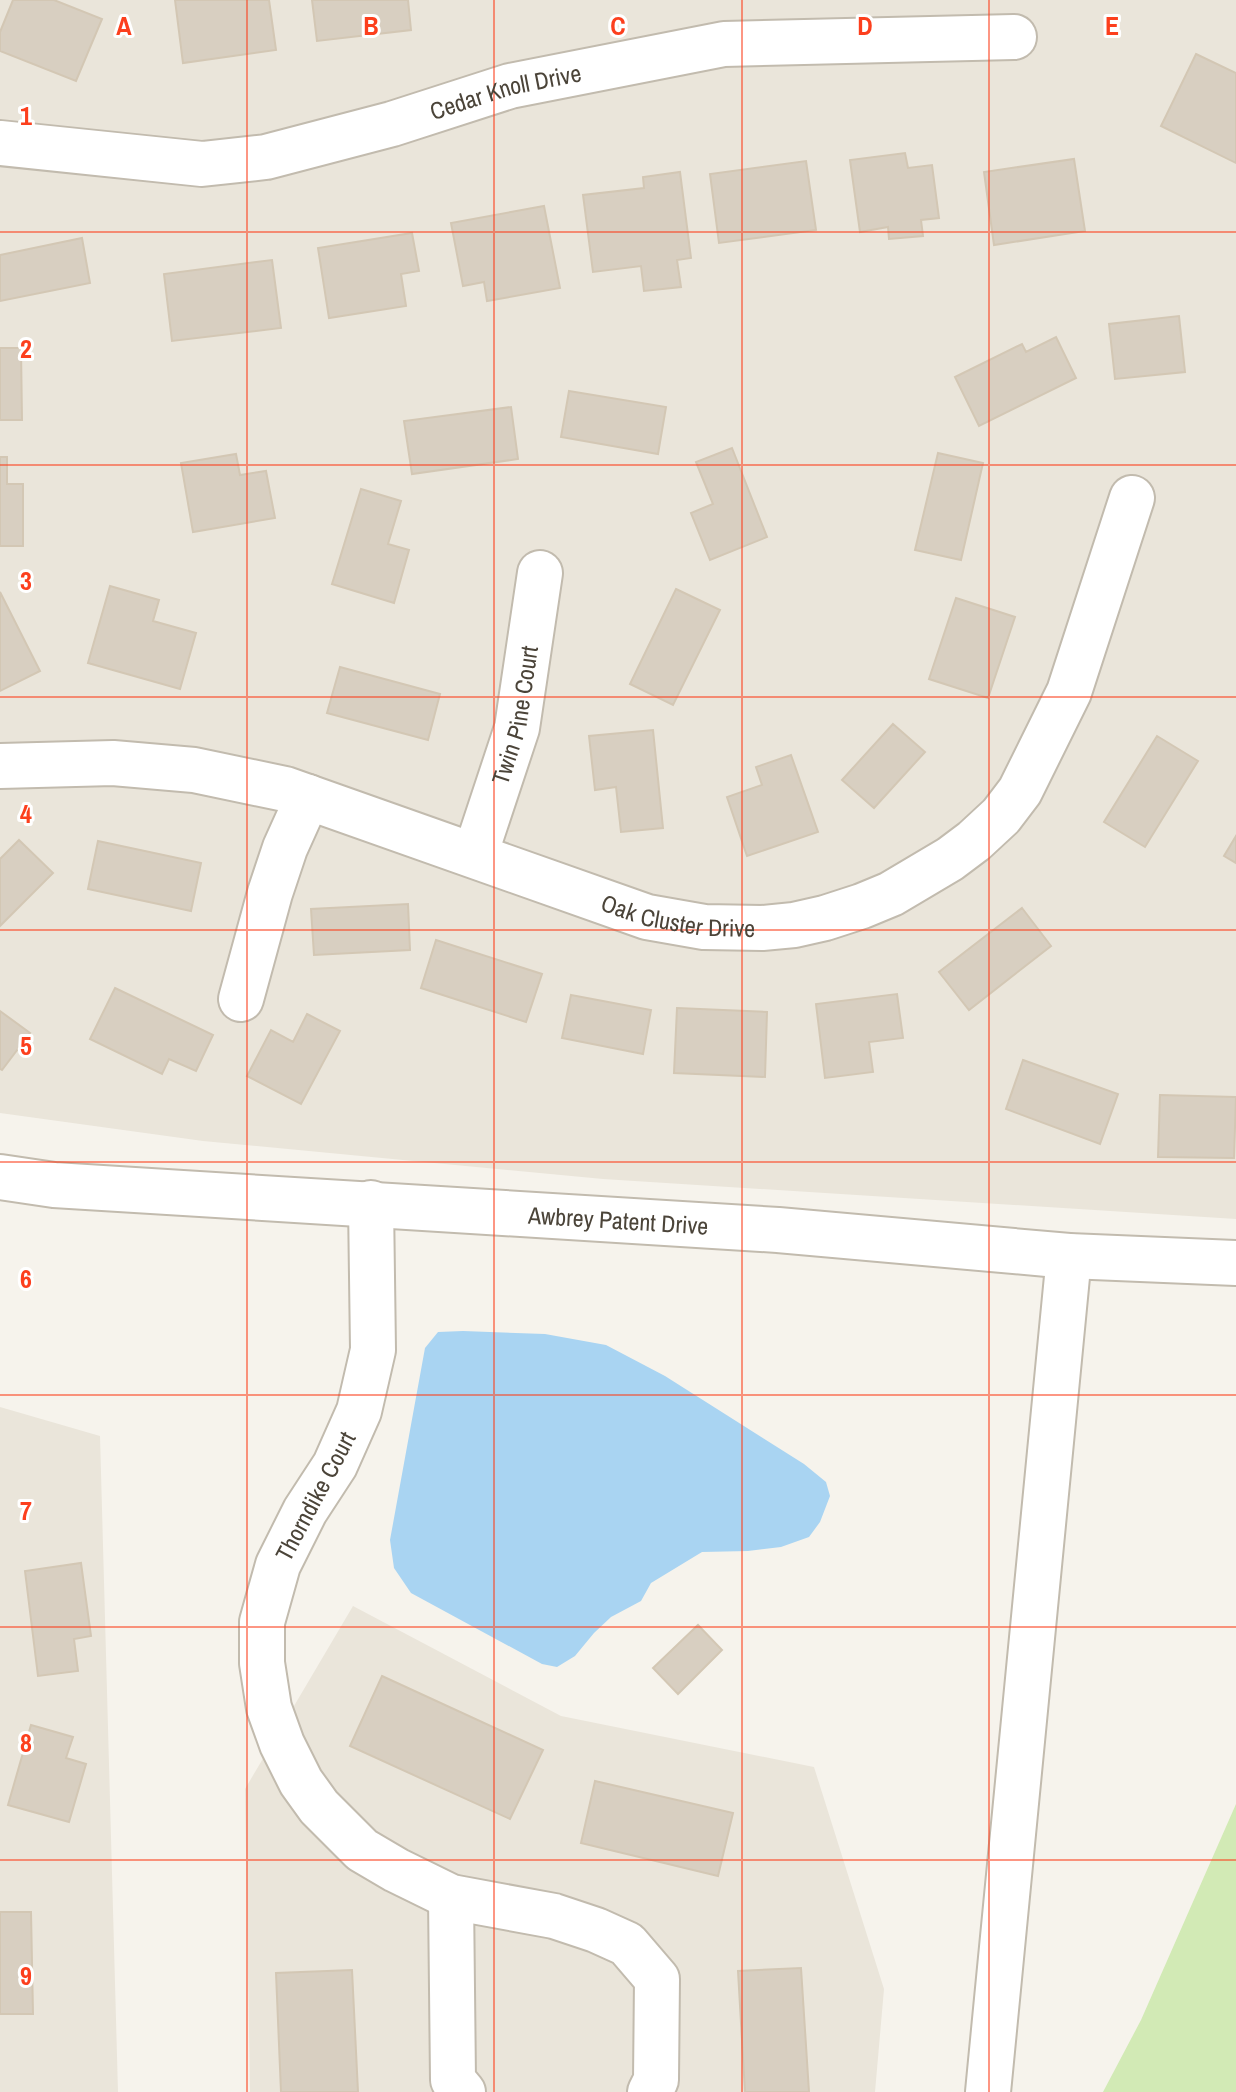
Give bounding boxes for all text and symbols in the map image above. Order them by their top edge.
text: A [116,8,132,43]
text: B [363,8,379,43]
text: C [610,8,626,43]
text: D [857,8,873,43]
text: E [1105,8,1119,43]
street label: Cedar Knoll Drive [426,56,584,127]
text: 1 [20,98,32,133]
text: 2 [20,331,32,366]
text: 3 [20,563,32,598]
street label: Twin Pine Court [483,643,545,788]
text: 4 [20,796,32,831]
street label: Oak Cluster Drive [597,886,755,944]
text: 5 [20,1028,32,1063]
street label: Awbrey Patent Drive [526,1198,709,1242]
text: 6 [20,1261,32,1296]
street label: Thorndike Court [267,1425,363,1566]
text: 7 [20,1493,32,1528]
text: 8 [20,1725,32,1760]
text: 9 [20,1958,32,1993]

